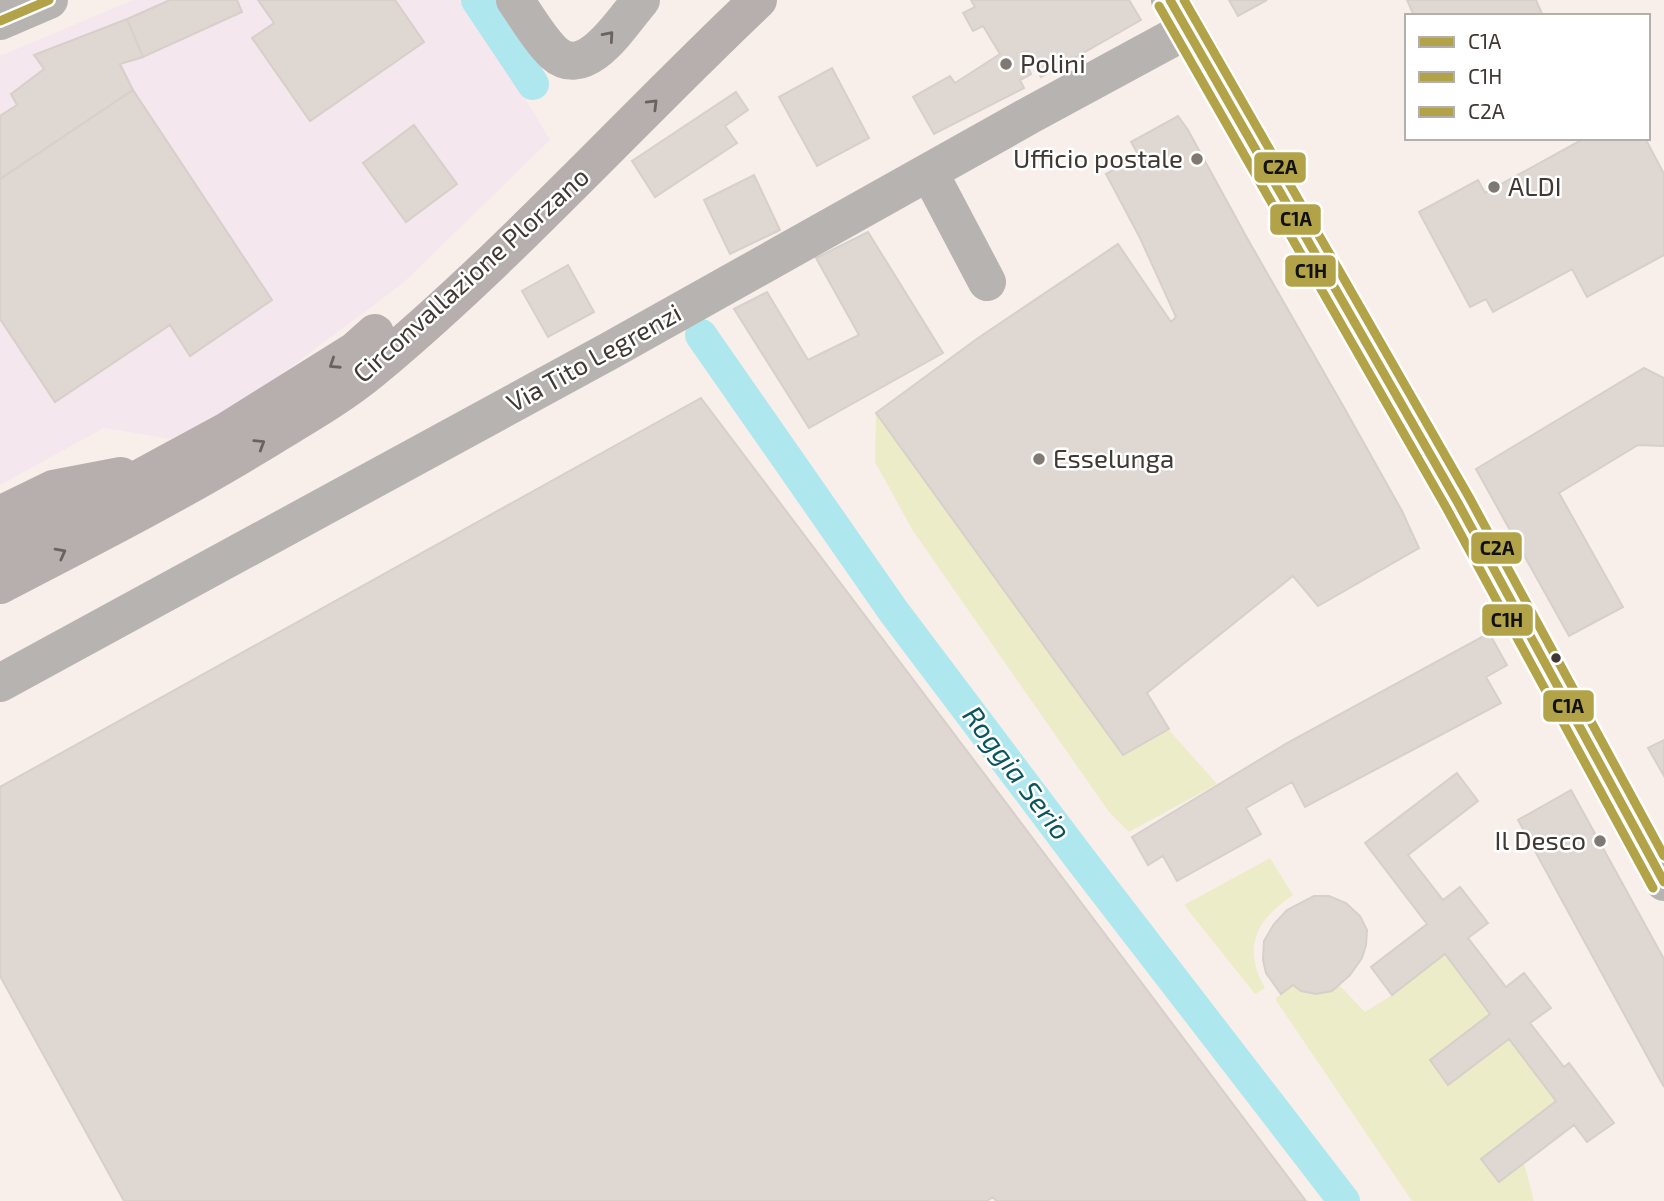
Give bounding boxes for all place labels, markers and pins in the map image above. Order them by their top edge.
place label: Polini [1020,47,1086,78]
marker: Polini [998,56,1014,72]
place label: Ufficio postale [1013,142,1183,173]
marker: Ufficio postale [1189,151,1205,167]
place label: ALDI [1508,170,1562,201]
marker: ALDI [1486,179,1502,195]
place label: Esselunga [1053,442,1174,473]
marker: Esselunga [1031,451,1047,467]
unlabelled marker [1549,651,1563,665]
place label: Il Desco [1495,824,1586,855]
marker: Il Desco [1592,833,1608,849]

